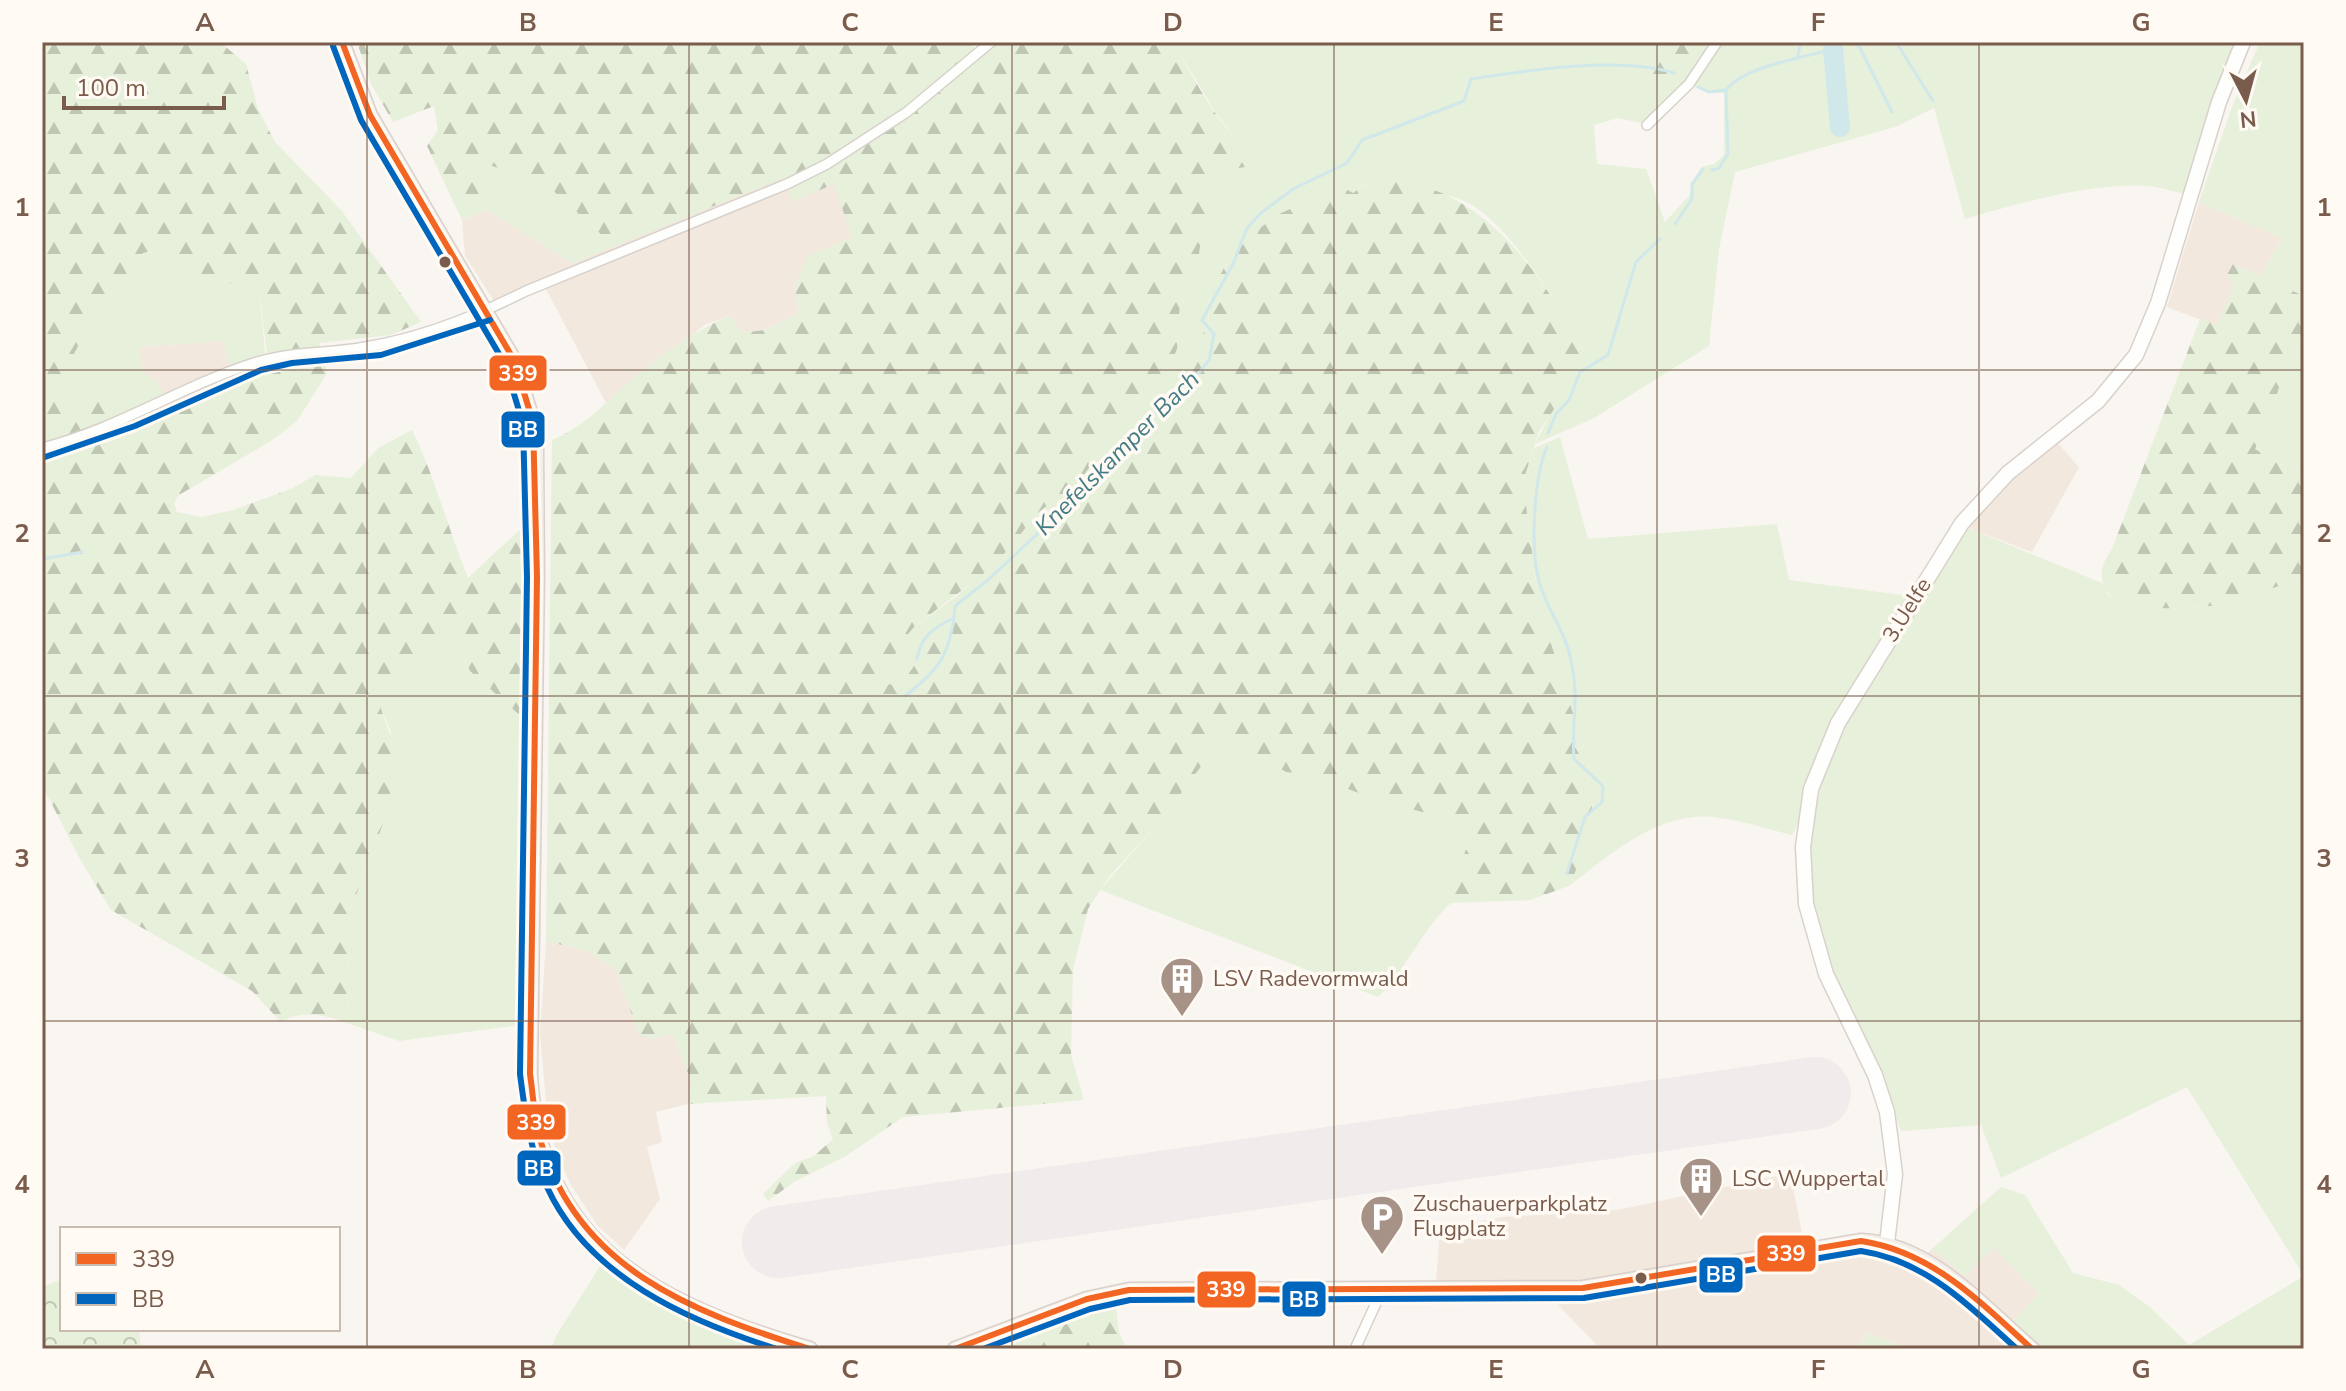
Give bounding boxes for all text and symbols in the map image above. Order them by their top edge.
text: A [195,5,215,40]
text: B [519,5,537,40]
text: C [841,5,859,40]
text: D [1163,5,1183,40]
text: E [1488,5,1504,40]
text: F [1811,5,1825,40]
text: G [2131,5,2151,40]
scale bar [64,60,224,110]
north arrow [2206,60,2286,140]
text: 100 m [76,72,146,104]
text: N [2238,103,2258,135]
text: 1 [14,190,30,225]
text: 1 [2316,190,2332,225]
unlabelled marker [437,254,453,270]
line badge: 339 [488,354,548,392]
text: 339 [498,359,538,389]
water label: Knefelskamper Bach [1028,364,1206,542]
line badge: BB [500,410,546,449]
text: BB [508,415,538,445]
text: 2 [14,516,30,551]
text: 2 [2316,516,2332,551]
street label: 3.Uelfe [1876,572,1938,648]
text: 3 [14,841,30,876]
text: 3 [2316,841,2332,876]
building icon: LSV Radevormwald [1158,955,1206,1018]
place label: LSV Radevormwald [1213,964,1409,994]
line badge: 339 [506,1103,567,1141]
text: 339 [516,1108,556,1138]
line badge: BB [516,1149,562,1187]
text: BB [524,1154,554,1184]
building icon: LSC Wuppertal [1677,1155,1725,1218]
place label: LSC Wuppertal [1732,1164,1885,1194]
text: 4 [14,1167,30,1202]
text: 4 [2316,1167,2332,1202]
place label: Zuschauerparkplatz Flugplatz [1413,1189,1607,1244]
parking icon: Zuschauerparkplatz Flugplatz [1358,1193,1406,1256]
legend [60,1227,340,1331]
line badge: 339 [1756,1234,1817,1273]
text: 339 [1766,1239,1806,1269]
text: 339 [132,1243,175,1275]
line badge: BB [1698,1256,1744,1294]
text: BB [1706,1260,1736,1290]
line badge: 339 [1196,1270,1257,1309]
unlabelled marker [1633,1270,1649,1286]
text: 339 [1206,1275,1246,1305]
line badge: BB [1281,1280,1327,1318]
text: BB [132,1283,164,1315]
text: BB [1289,1285,1319,1315]
text: A [195,1352,215,1387]
text: B [519,1352,537,1387]
text: C [841,1352,859,1387]
text: D [1163,1352,1183,1387]
text: E [1488,1352,1504,1387]
text: F [1811,1352,1825,1387]
text: G [2131,1352,2151,1387]

